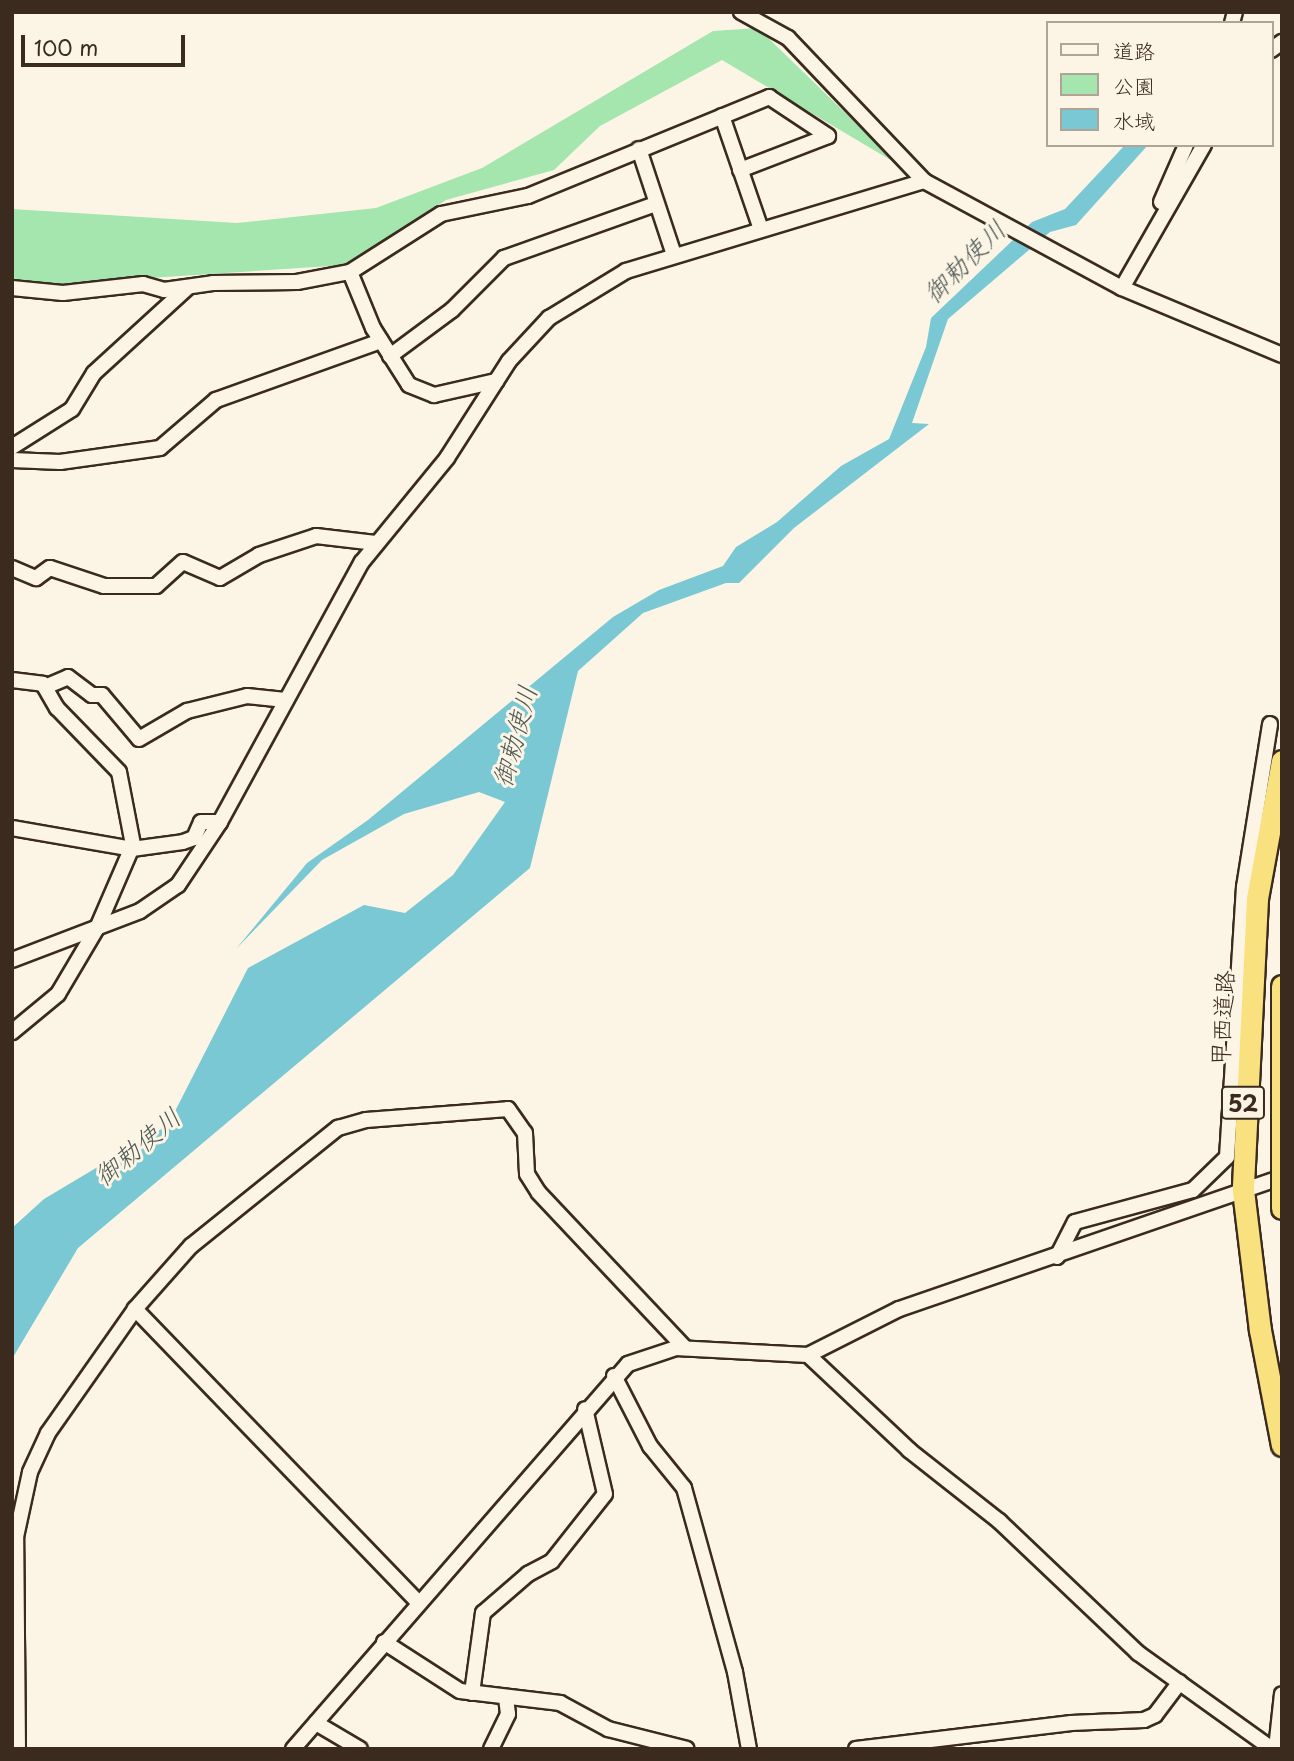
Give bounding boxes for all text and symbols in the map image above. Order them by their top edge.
scale bar [24,21,189,65]
legend [1046,21,1273,147]
text: 100 m [34,31,98,63]
text: 道路 [1113,34,1155,66]
text: 公園 [1113,69,1155,101]
text: 水域 [1113,104,1155,136]
water label: 御勅使川 [916,213,1012,309]
water label: 御勅使川 [485,682,543,790]
street label: 甲西道路 [1205,969,1239,1067]
road number: 52 [1220,1084,1266,1122]
water label: 御勅使川 [87,1101,187,1191]

